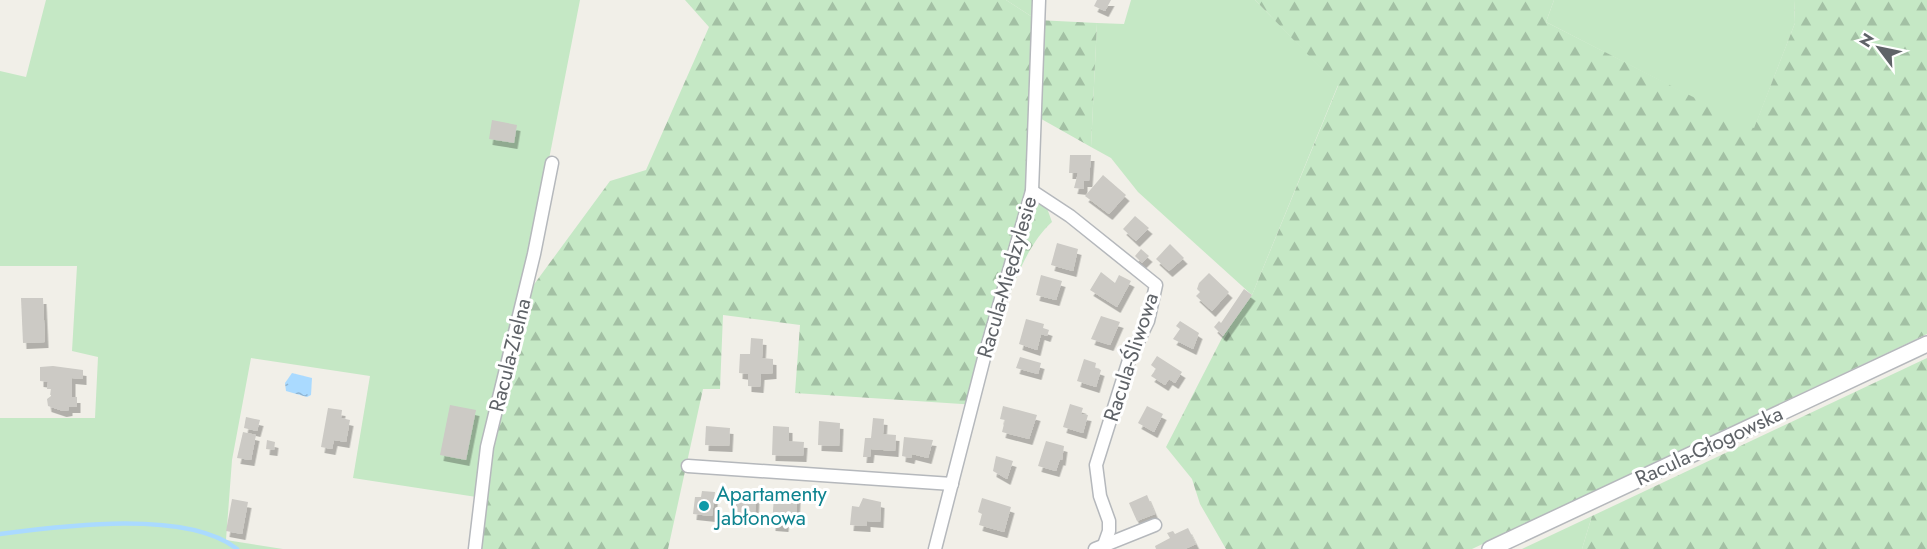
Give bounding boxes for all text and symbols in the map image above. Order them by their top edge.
north arrow [1849,18,1909,78]
text: N [1854,29,1880,52]
street label: Racula-Międzylesie [970,192,1045,361]
street label: Racula-Śliwowa [1096,289,1166,425]
street label: Racula-Zielna [481,295,539,415]
street label: Racula-Głogowska [1630,399,1788,493]
place label: Apartamenty Jabłonowa [713,479,828,533]
marker: Apartamenty Jabłonowa [697,499,711,513]

